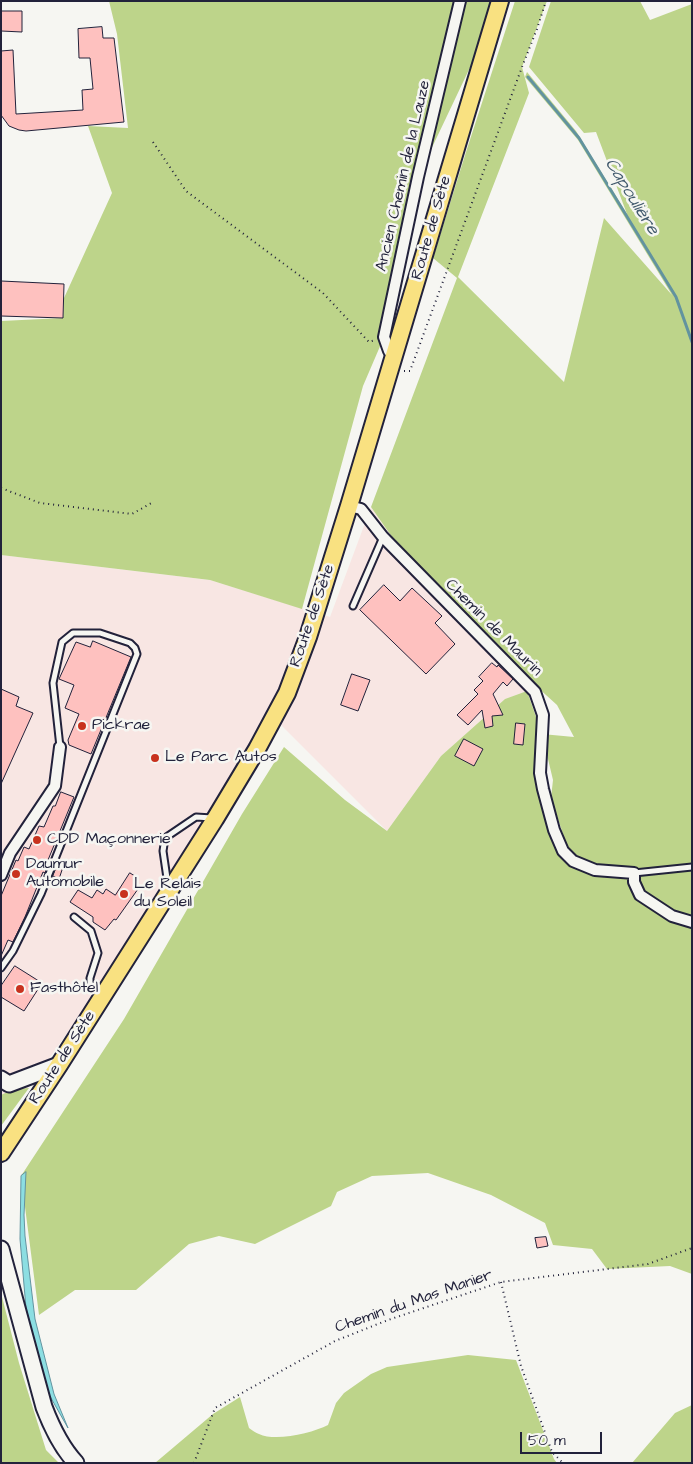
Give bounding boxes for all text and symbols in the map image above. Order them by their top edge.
street label: Ancien Chemin de la Lauze [373,79,435,273]
water label: Capoulière [599,155,663,239]
street label: Route de Sète [408,174,456,282]
street label: Route de Sète [286,562,340,670]
street label: Chemin de Maurin [441,576,545,680]
place label: Pickrae [92,716,150,736]
marker: Pickrae [76,720,88,732]
place label: Le Parc Autos [165,748,277,768]
marker: Le Parc Autos [149,752,161,764]
place label: CDD Maçonnerie [47,830,171,850]
marker: CDD Maçonnerie [31,834,43,846]
place label: Daumur Automobile [26,855,104,893]
marker: Daumur Automobile [10,868,22,880]
place label: Le Relais du Soleil [134,875,201,913]
marker: Le Relais du Soleil [118,888,130,900]
place label: Fasthôtel [30,979,98,999]
marker: Fasthôtel [14,983,26,995]
street label: Route de Sète [26,1008,100,1108]
street label: Chemin du Mas Manier [333,1266,495,1338]
scale bar [523,1422,606,1454]
text: 50 m [528,1430,566,1451]

